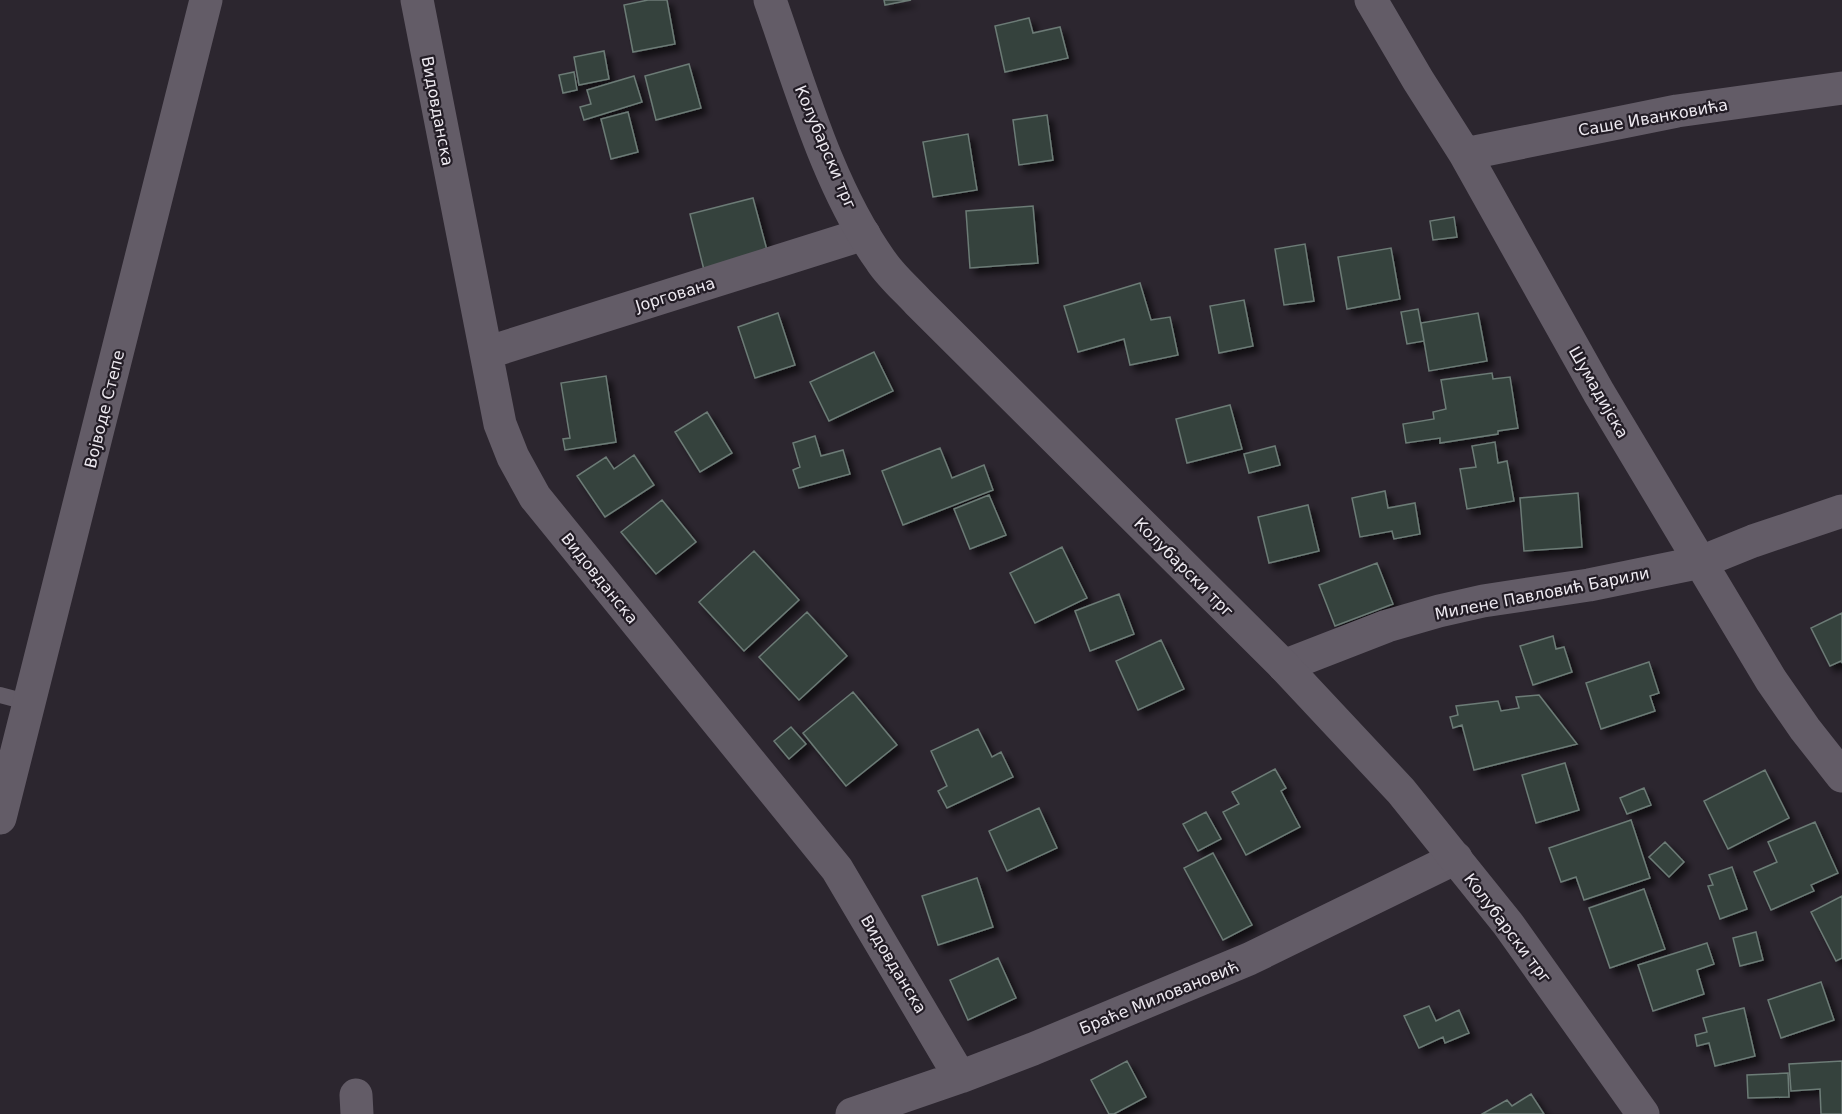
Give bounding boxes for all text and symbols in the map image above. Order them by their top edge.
street label: Видовданска [418,55,457,168]
street label: Колубарски трг [791,82,860,212]
street label: Саше Иванковића [1577,95,1729,140]
street label: Јоргована [632,273,717,316]
street label: Шумадијска [1565,343,1632,441]
street label: Војводе Степе [81,348,128,470]
street label: Колубарски трг [1130,514,1237,621]
street label: Видовданска [557,529,642,628]
street label: Милене Павловић Барили [1433,563,1651,624]
street label: Колубарски трг [1460,870,1555,987]
street label: Видовданска [857,912,930,1017]
street label: Браће Миловановић [1077,957,1242,1038]

